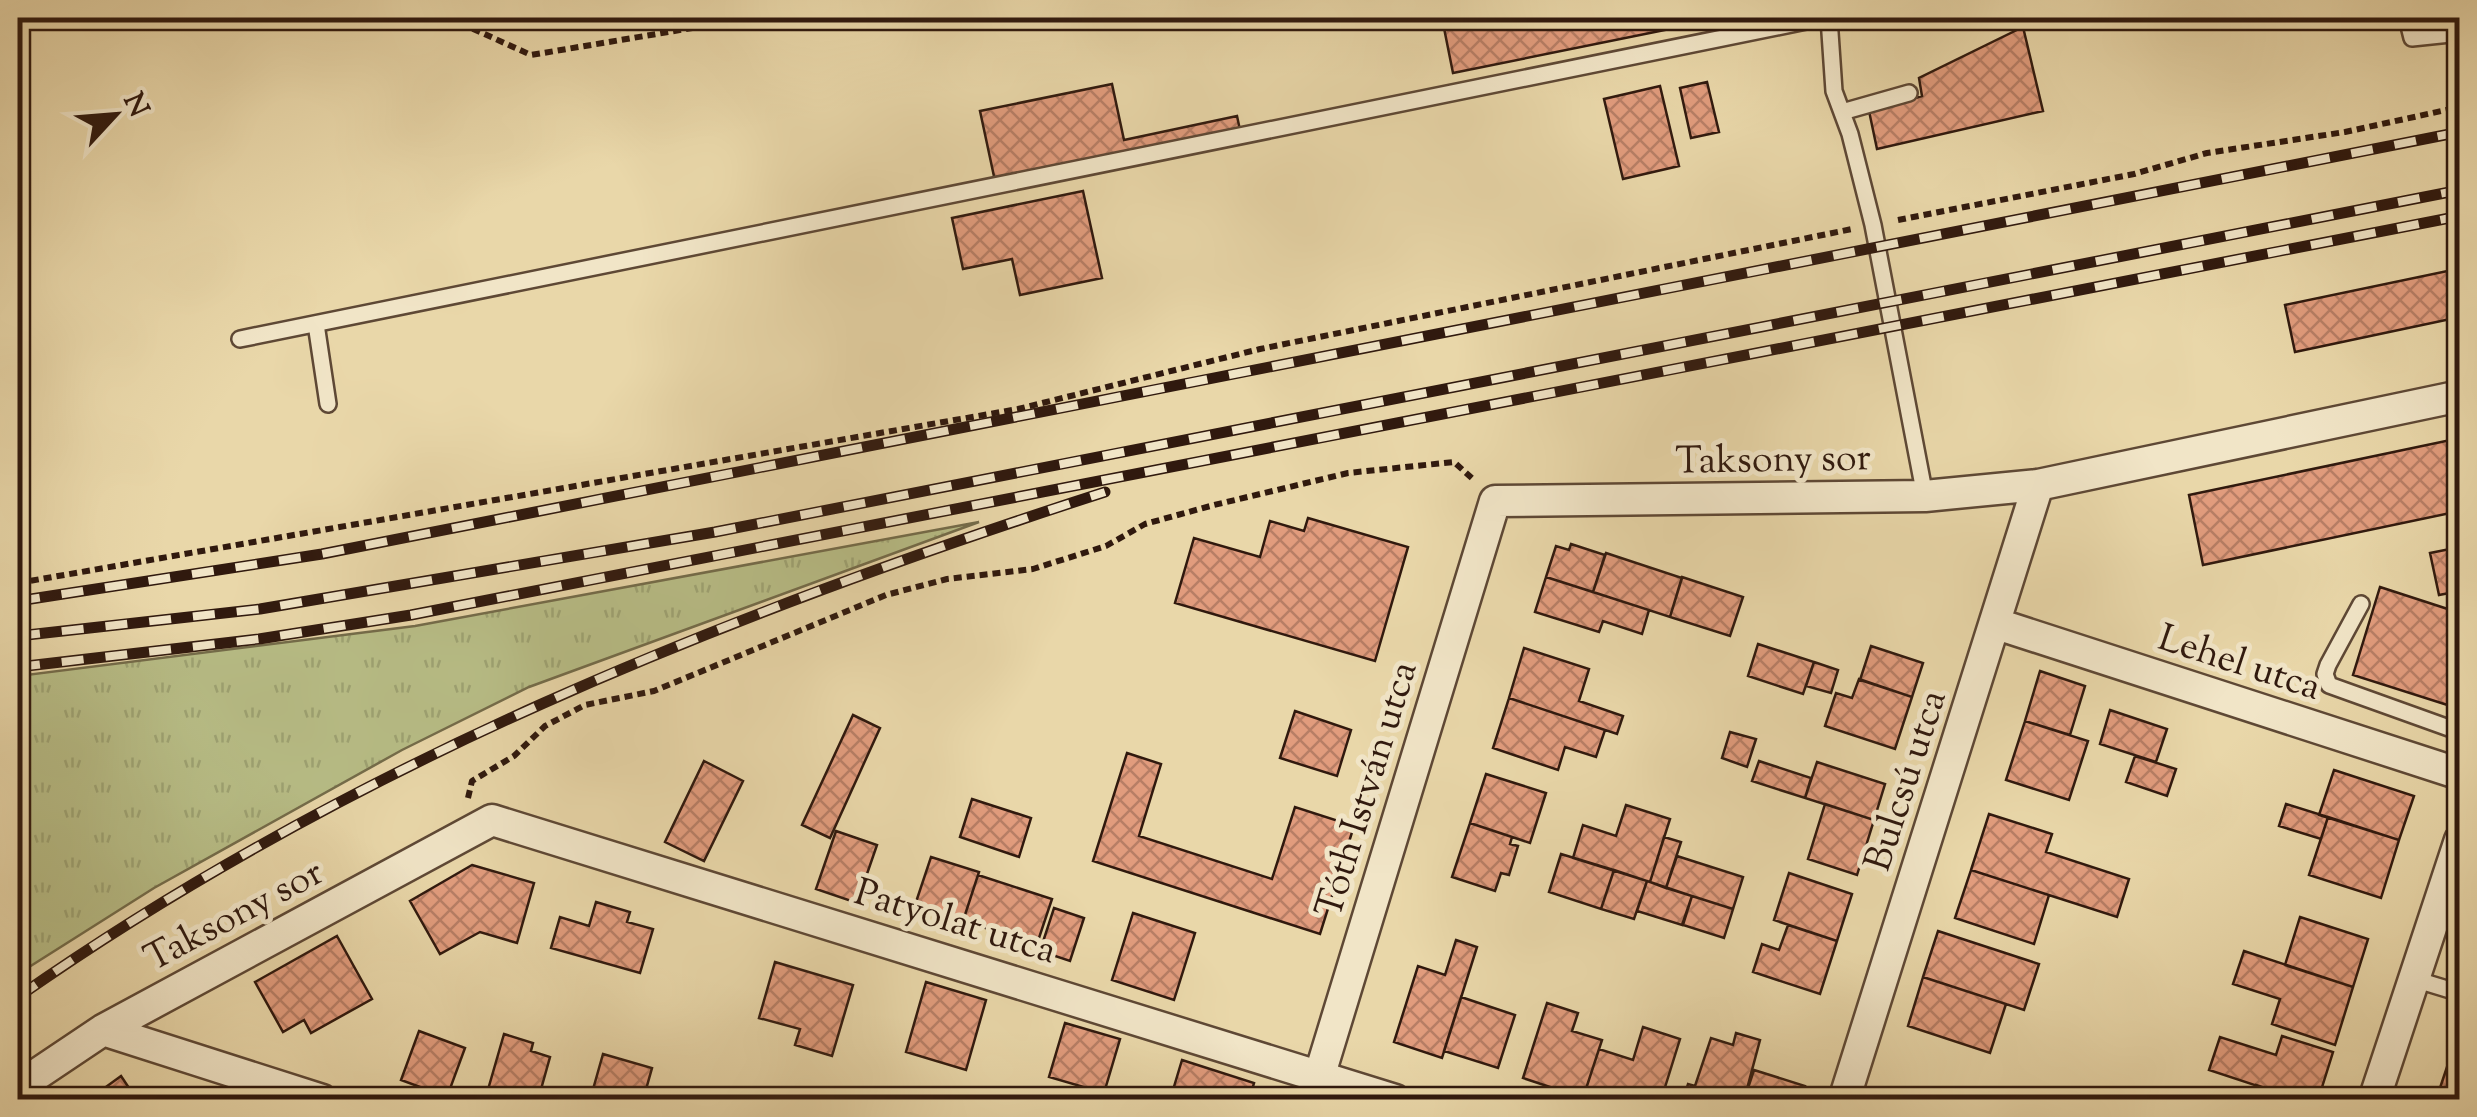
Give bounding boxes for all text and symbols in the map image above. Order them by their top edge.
north arrow [65,65,165,165]
text: N [112,87,158,124]
street label: Taksony sor [1675,433,1871,491]
street label: Lehel utca [2150,613,2327,716]
street label: Tóth István utca [1304,655,1433,925]
street label: Bulcsú utca [1853,684,1962,879]
street label: Taksony sor [136,848,334,987]
street label: Patyolat utca [847,868,1062,980]

